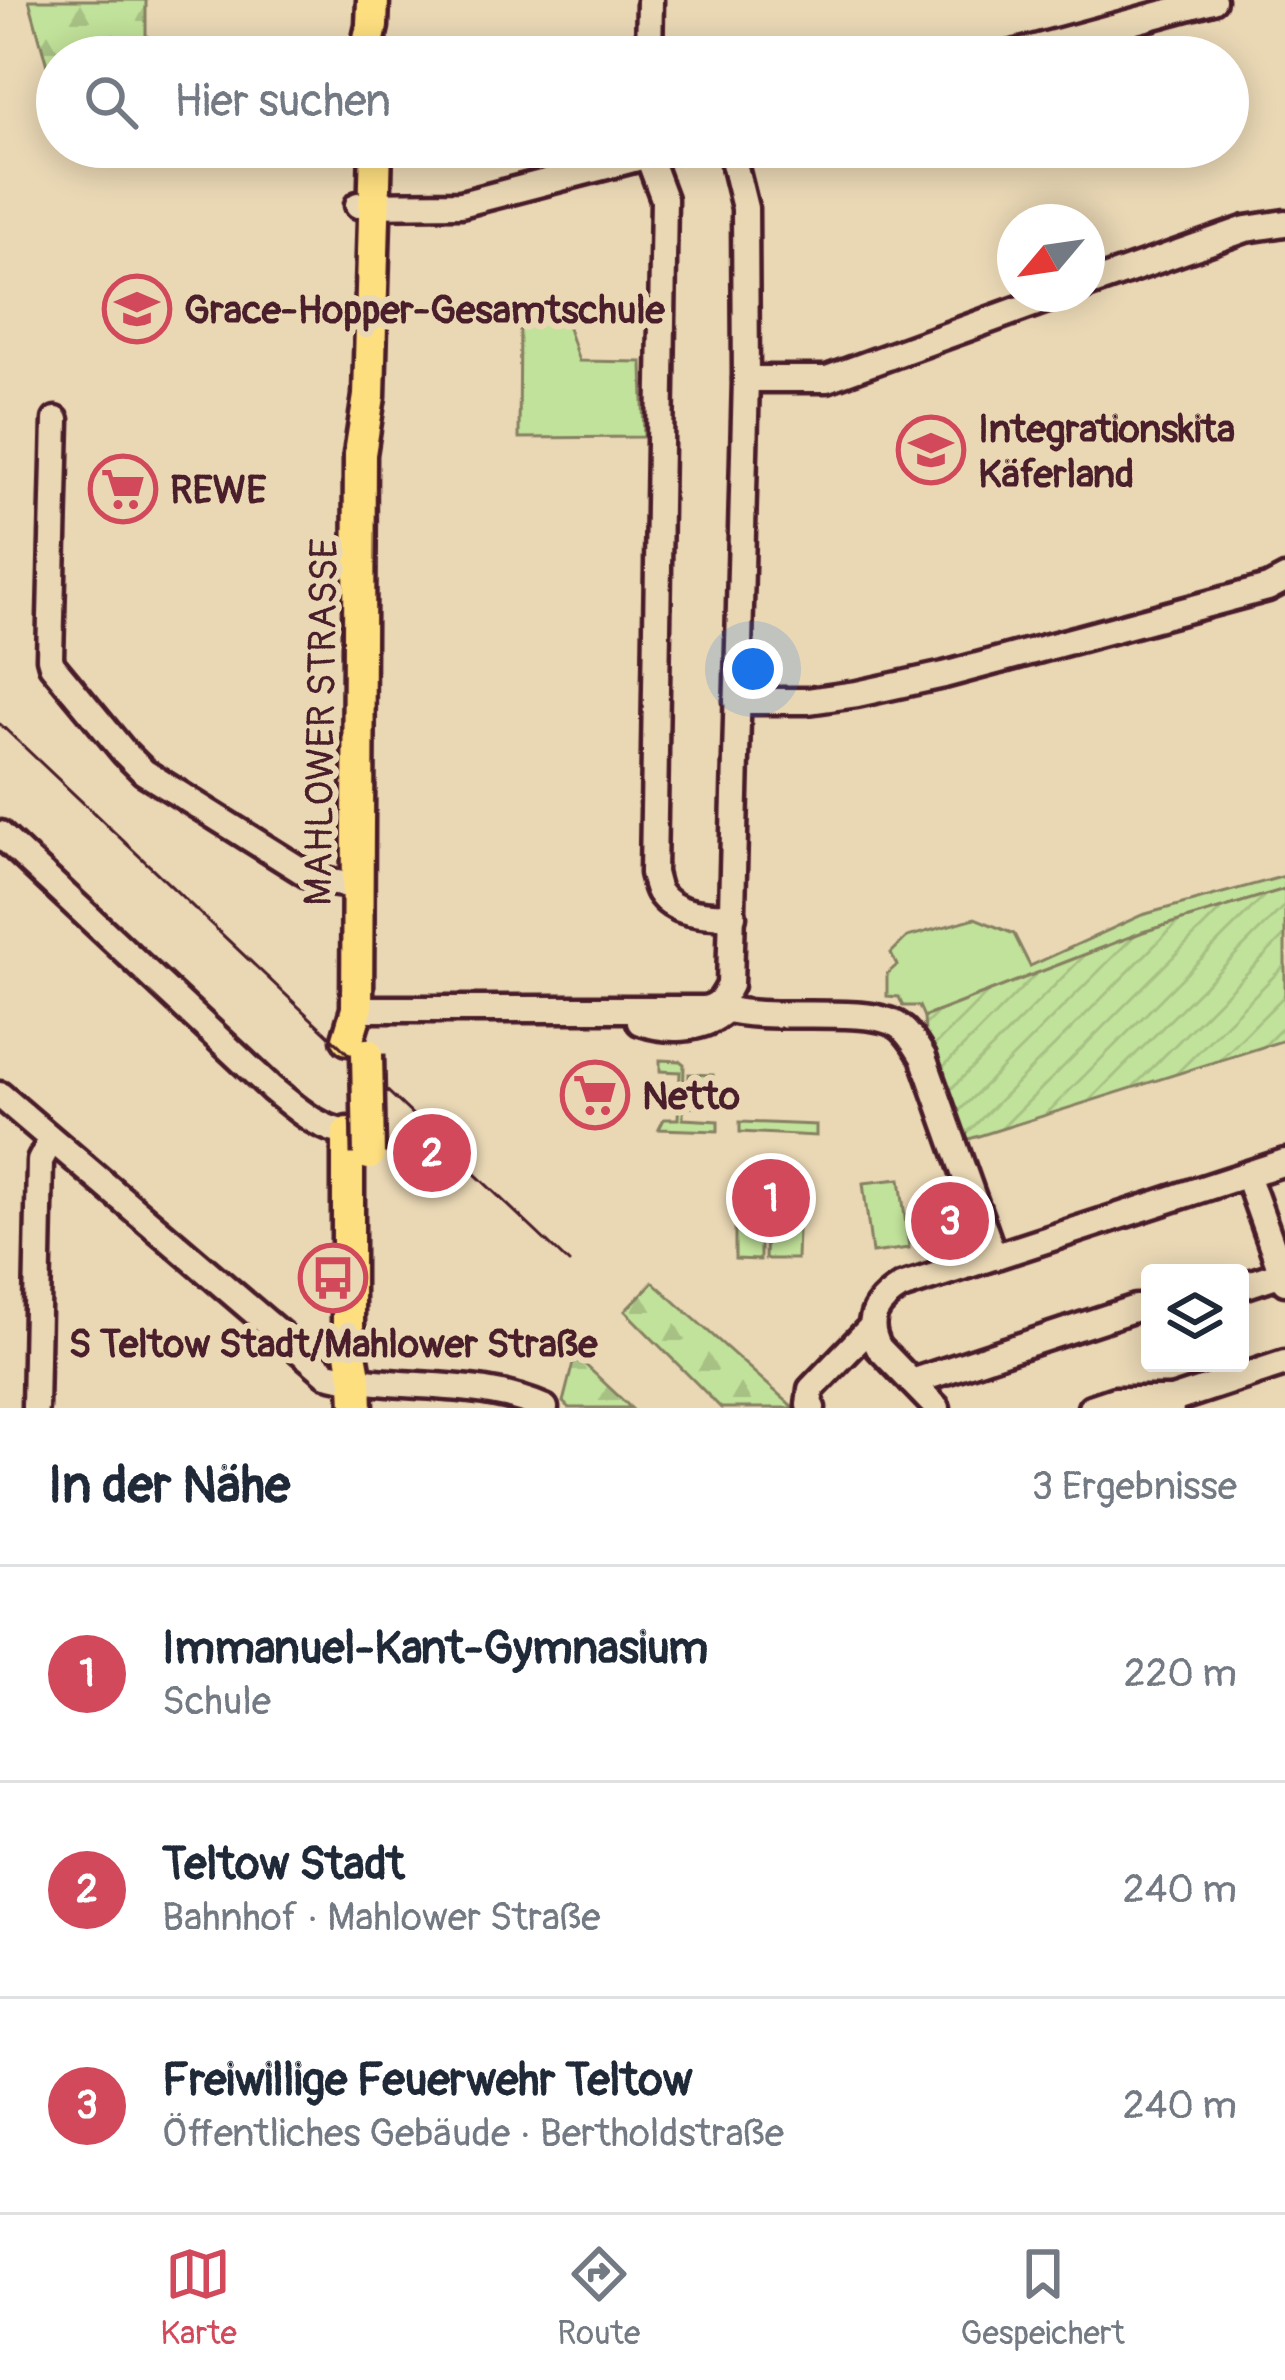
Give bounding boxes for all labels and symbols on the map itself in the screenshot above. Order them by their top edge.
north arrow [997,204,1105,312]
school or university icon: Grace-Hopper-Gesamtschule [102,274,172,344]
place label: Grace-Hopper-Gesamtschule [184,286,666,335]
place label: Integrationskita Käferland [978,405,1235,499]
school or university icon: Integrationskita Käferland [896,415,966,485]
supermarket icon: REWE [88,454,158,524]
place label: REWE [170,466,266,515]
street label: MAHLOWER STRASSE [294,538,349,906]
your location [723,639,783,699]
supermarket icon: Netto [560,1060,630,1130]
place label: Netto [642,1072,740,1121]
pin: 2 [393,1108,471,1198]
pin: 1 [732,1153,810,1243]
pin: 3 [911,1176,989,1266]
bus stop icon: S Teltow Stadt/Mahlower Straße [298,1243,368,1313]
place label: S Teltow Stadt/Mahlower Straße [69,1320,598,1369]

